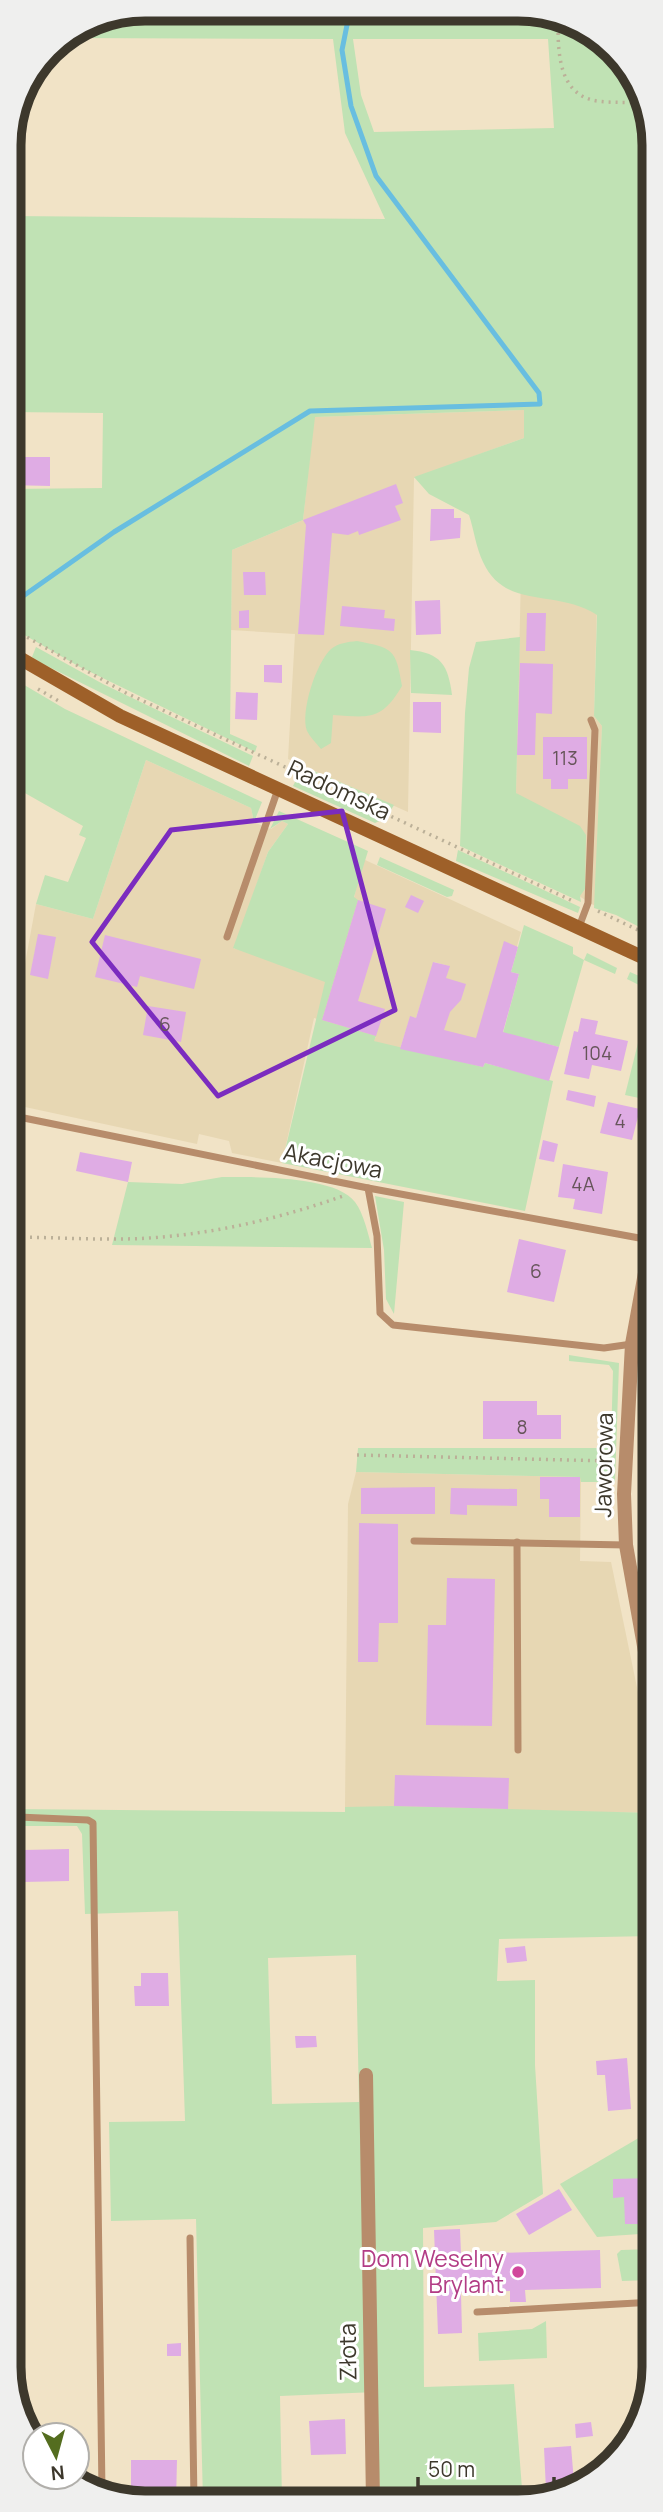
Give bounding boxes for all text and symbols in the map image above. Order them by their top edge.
house number: 113 [552,745,578,771]
street label: Radomska [283,751,396,827]
house number: 6 [159,1011,171,1037]
house number: 104 [582,1040,612,1066]
house number: 4 [614,1108,626,1134]
street label: Akacjowa [281,1135,385,1185]
house number: 4A [571,1171,595,1197]
house number: 6 [530,1258,542,1284]
street label: Jaworowa [586,1412,620,1518]
house number: 8 [516,1414,528,1440]
place label: Dom Weselny Brylant [361,2242,504,2300]
marker: Dom Weselny Brylant [510,2264,526,2280]
street label: Złota [330,2323,364,2381]
north arrow [21,2421,91,2491]
scale bar [418,2446,554,2490]
text: 50 m [428,2455,475,2483]
text: N [50,2459,66,2487]

